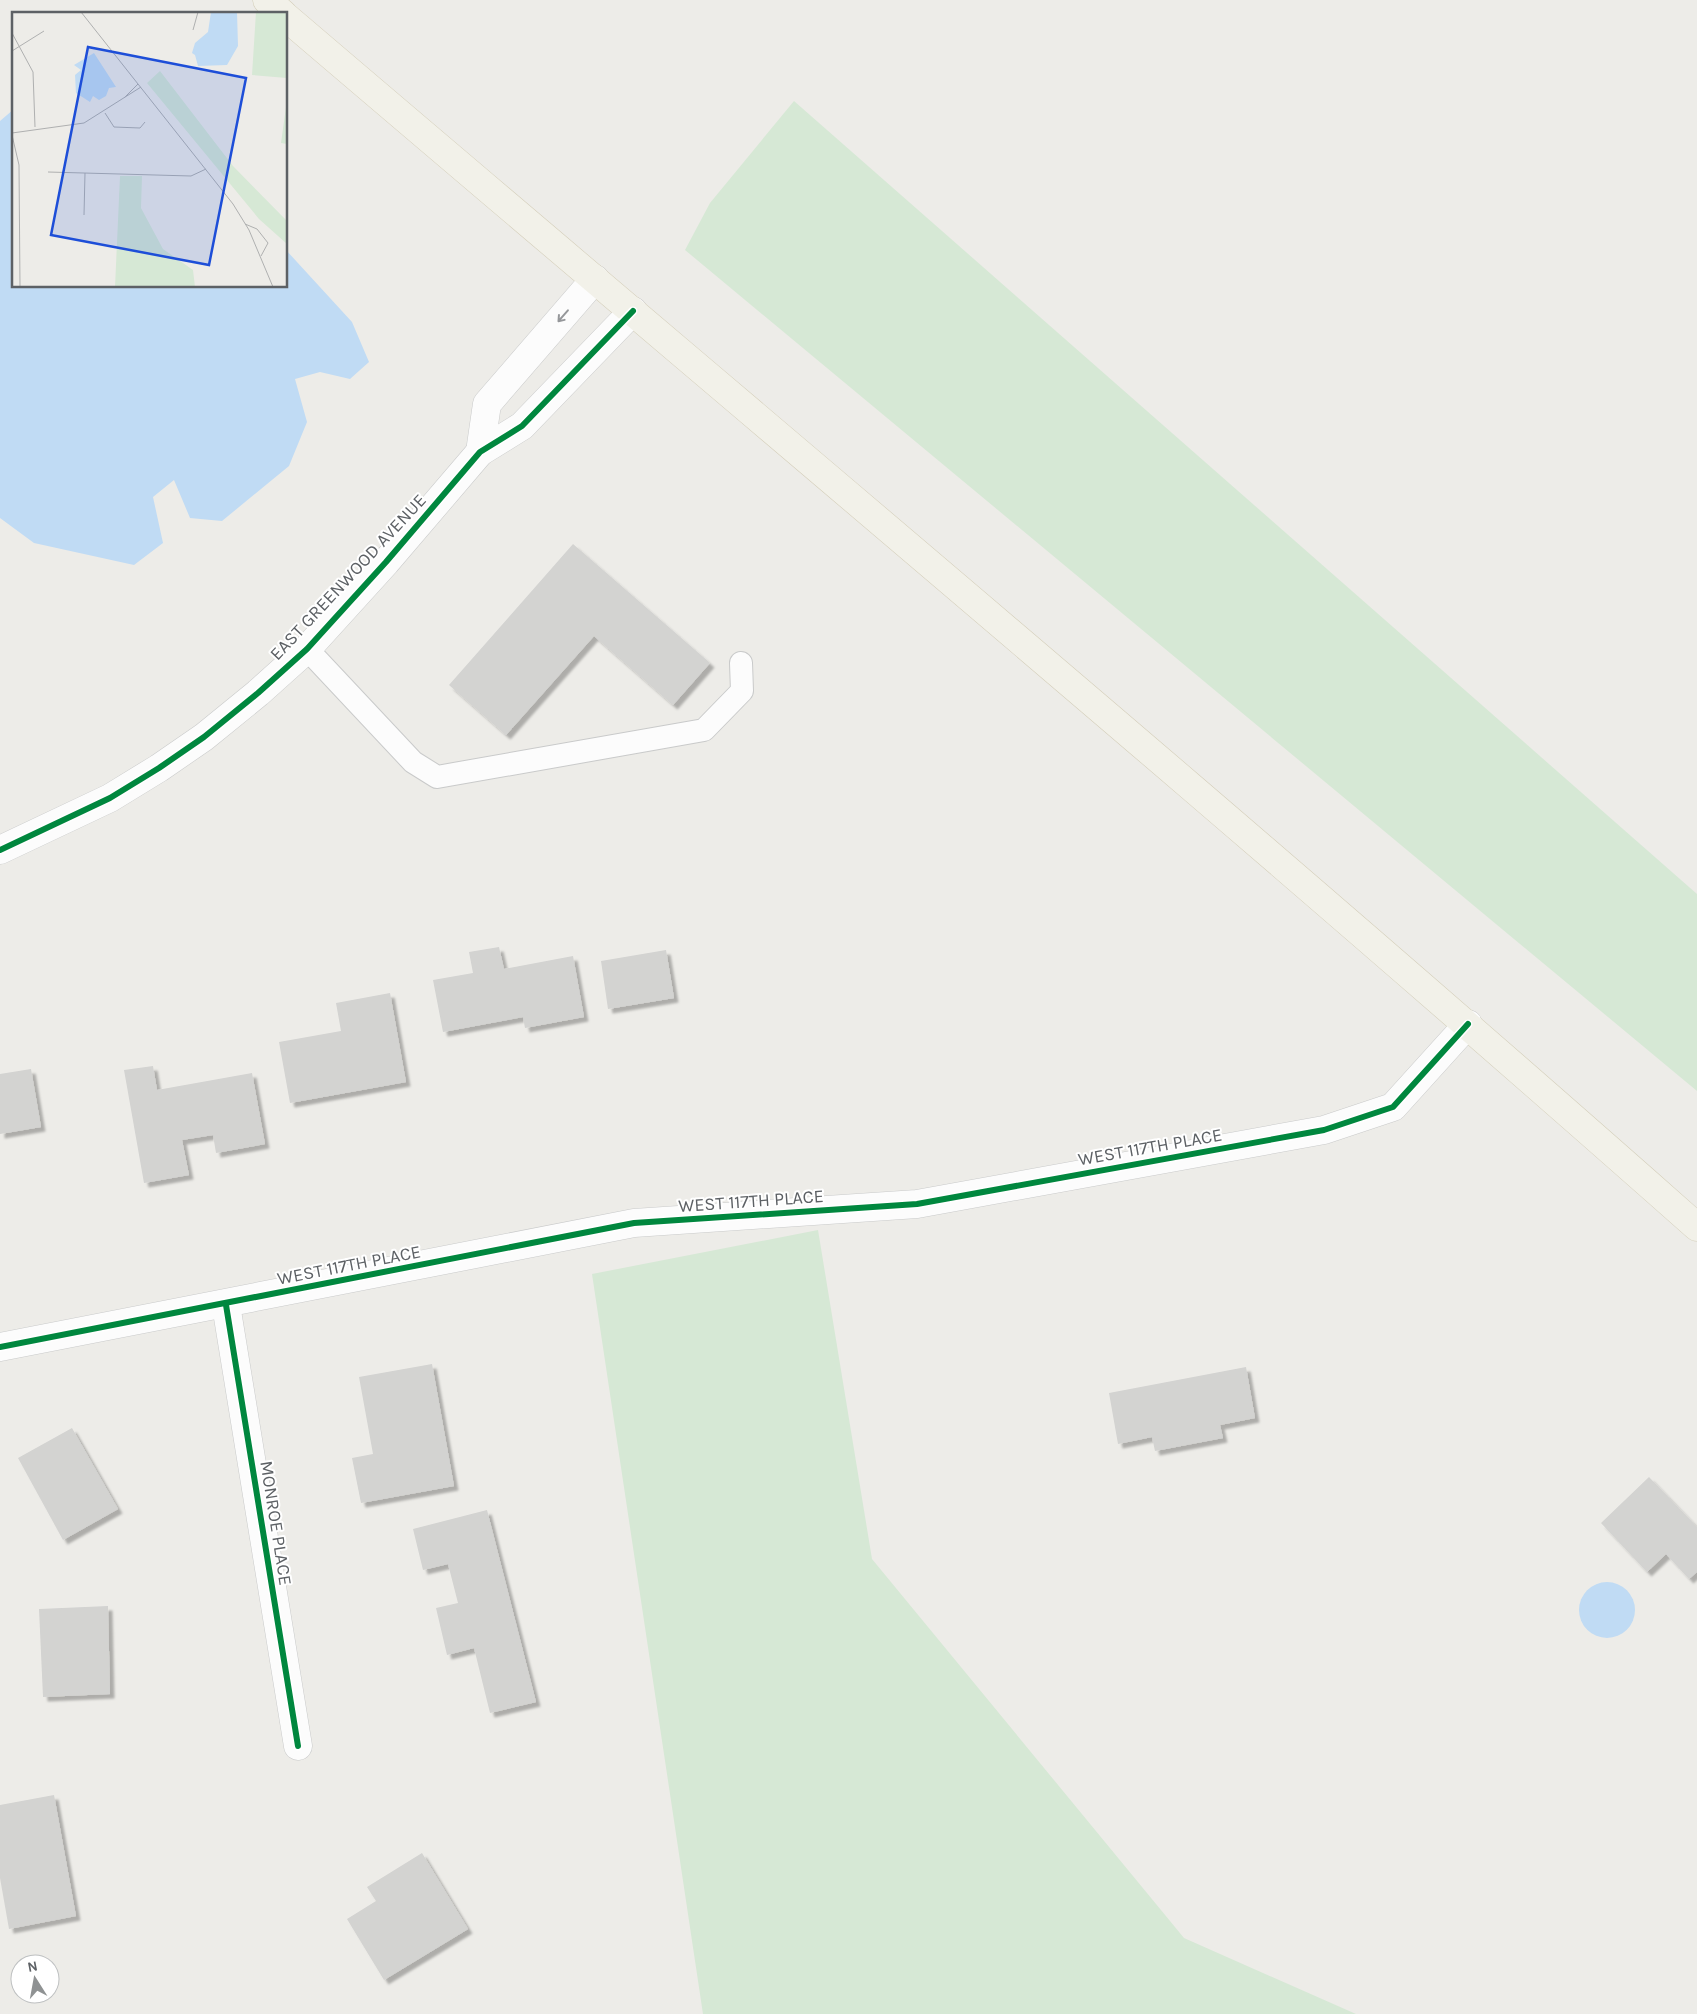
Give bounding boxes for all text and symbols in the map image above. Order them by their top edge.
inset map [12,12,288,288]
one-way arrow [558,309,569,322]
street label: EAST GREENWOOD AVENUE [265,489,431,665]
street label: WEST 117TH PLACE [1076,1123,1224,1171]
street label: WEST 117TH PLACE [677,1185,825,1217]
street label: WEST 117TH PLACE [275,1240,423,1290]
street label: MONROE PLACE [255,1459,297,1587]
north arrow [10,1954,60,2004]
text: N [26,1957,39,1976]

